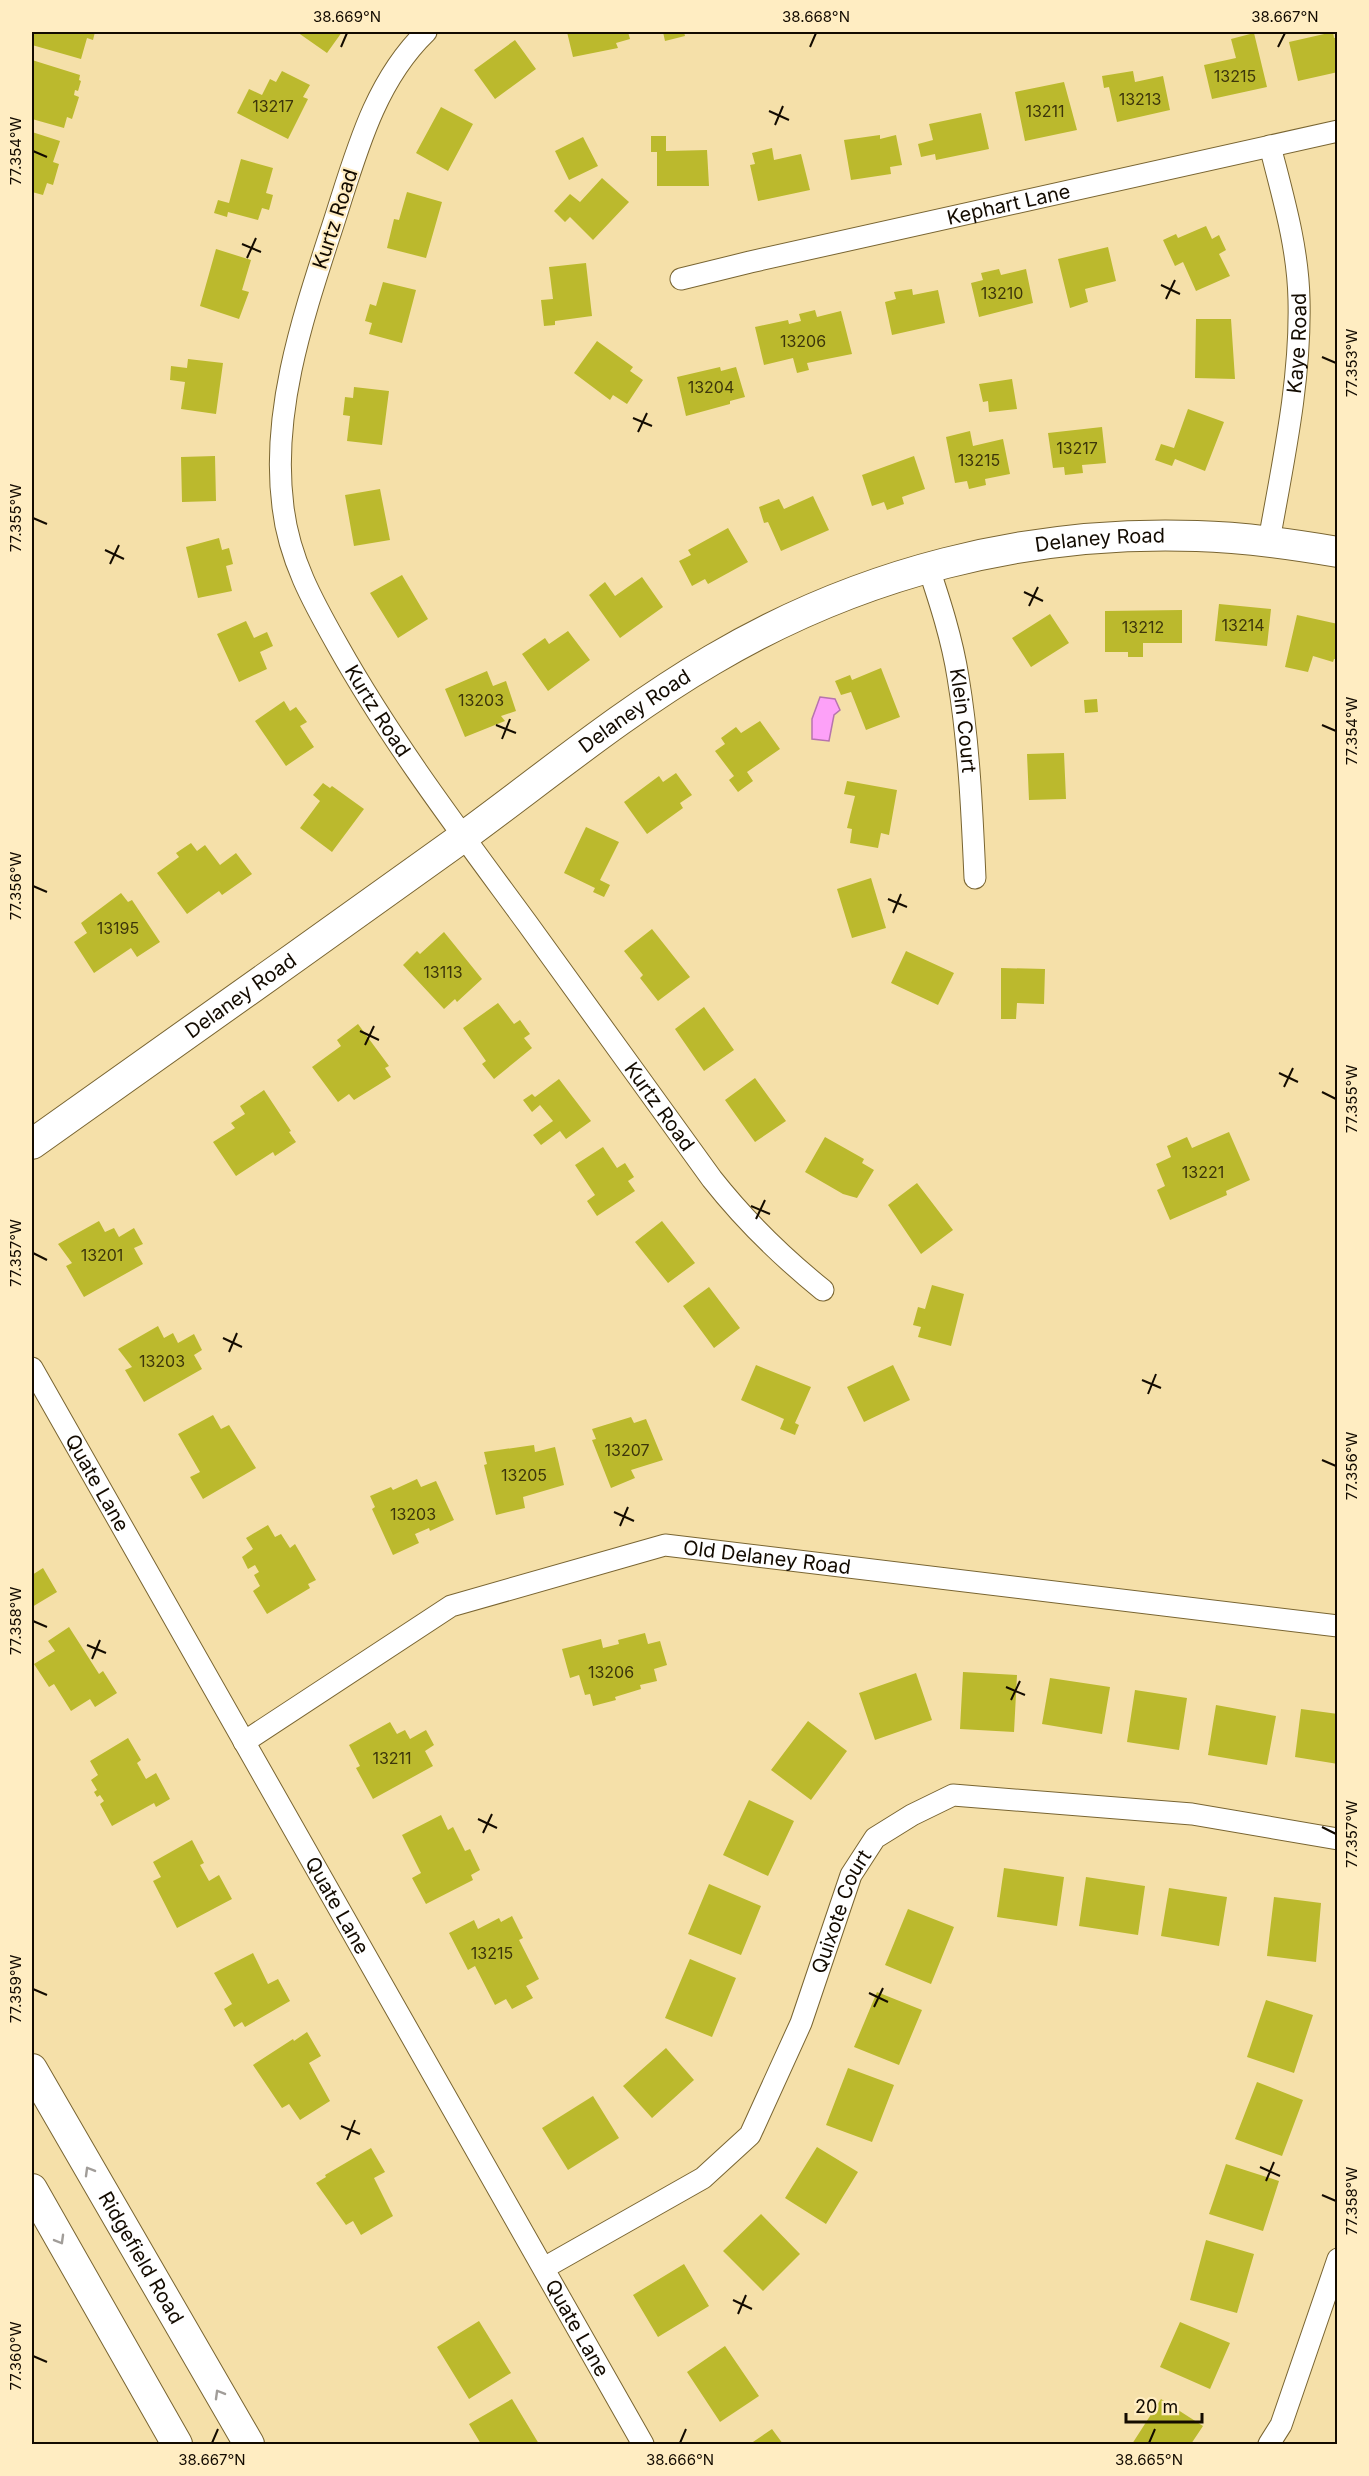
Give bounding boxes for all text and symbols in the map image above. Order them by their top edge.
text: 38.669°N [313,7,381,26]
text: 38.668°N [782,7,850,26]
text: 38.667°N [1251,7,1319,26]
house number: 13215 [1214,66,1256,86]
house number: 13213 [1119,89,1161,109]
house number: 13217 [252,96,294,116]
house number: 13211 [1025,101,1065,121]
text: 77.354°W [6,116,25,185]
street label: Kurtz Road [308,166,362,272]
street label: Kephart Lane [945,179,1073,230]
house number: 13210 [981,283,1023,303]
street label: Kaye Road [1282,293,1311,395]
text: 77.353°W [1342,329,1361,397]
house number: 13206 [780,331,826,351]
house number: 13204 [688,377,734,397]
house number: 13217 [1056,438,1098,458]
house number: 13215 [958,450,1000,470]
text: 77.355°W [6,484,25,552]
street label: Delaney Road [1033,523,1165,557]
house number: 13214 [1222,615,1265,635]
house number: 13212 [1122,617,1164,637]
street label: Kurtz Road [340,661,416,761]
street label: Delaney Road [574,664,695,758]
street label: Klein Court [945,667,981,774]
house number: 13203 [458,690,504,710]
text: 77.354°W [1342,696,1361,765]
text: 77.356°W [6,851,25,920]
house number: 13195 [97,918,139,938]
street label: Delaney Road [180,948,301,1043]
house number: 13113 [423,962,463,982]
street label: Kurtz Road [619,1057,700,1156]
text: 77.355°W [1342,1065,1361,1133]
house number: 13221 [1182,1162,1224,1182]
text: 77.357°W [6,1219,25,1287]
house number: 13201 [81,1245,123,1265]
house number: 13203 [139,1351,185,1371]
street label: Quate Lane [60,1430,134,1536]
text: 77.356°W [1342,1431,1361,1500]
house number: 13207 [605,1440,649,1460]
house number: 13205 [501,1465,547,1485]
house number: 13203 [390,1504,436,1524]
street label: Old Delaney Road [682,1535,852,1579]
text: 77.358°W [6,1587,25,1655]
house number: 13206 [588,1662,634,1682]
house number: 13211 [372,1748,412,1768]
text: 77.357°W [1342,1800,1361,1868]
street label: Quixote Court [807,1845,876,1977]
street label: Quate Lane [300,1852,374,1958]
house number: 13215 [471,1943,513,1963]
text: 77.359°W [6,1954,25,2023]
one-way arrow [85,2167,97,2177]
text: 77.358°W [1342,2167,1361,2235]
street label: Ridgefield Road [94,2187,189,2328]
one-way arrow [53,2233,65,2244]
street label: Quate Lane [540,2275,614,2381]
text: 77.360°W [6,2321,25,2390]
scale bar [1126,2386,1202,2424]
one-way arrow [215,2390,227,2400]
text: 20 m [1135,2396,1178,2417]
text: 38.667°N [178,2450,246,2469]
text: 38.666°N [646,2450,714,2469]
text: 38.665°N [1115,2450,1183,2469]

